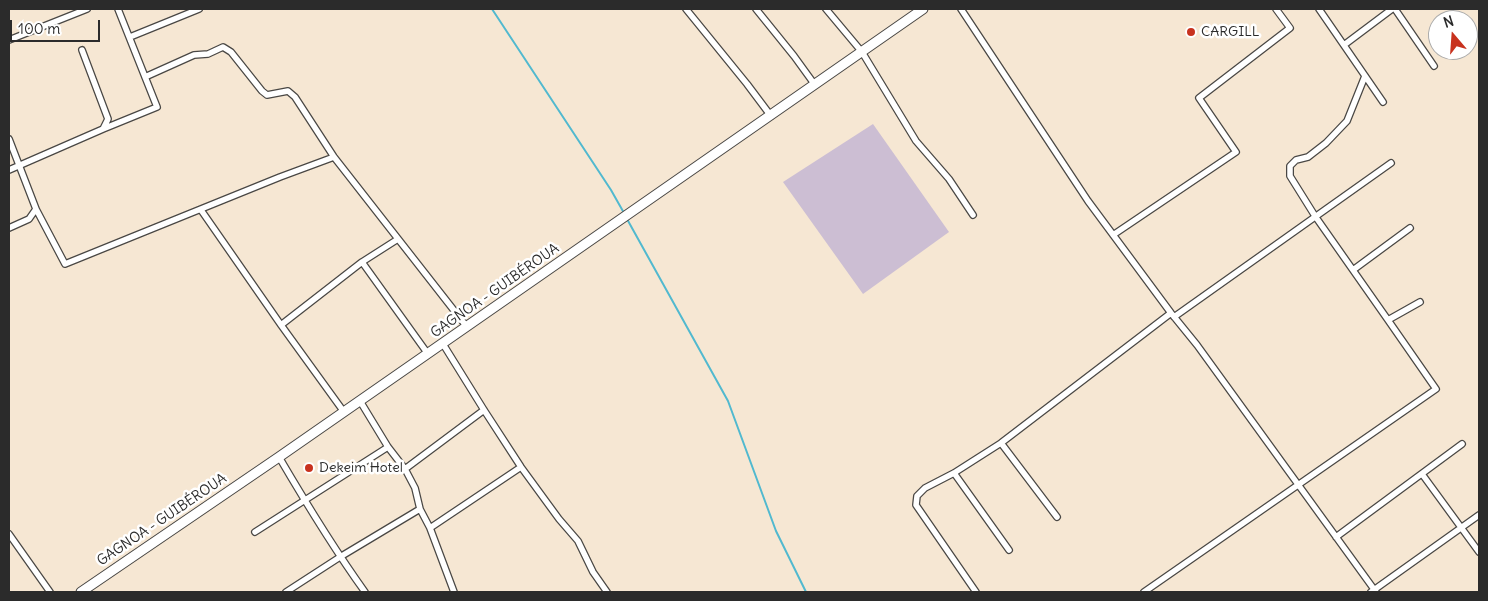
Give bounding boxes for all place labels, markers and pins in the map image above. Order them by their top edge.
place label: CARGILL [1201,24,1259,40]
marker: CARGILL [1185,26,1197,38]
place label: Dekeim Hotel [319,460,403,476]
marker: Dekeim Hotel [303,462,315,474]

